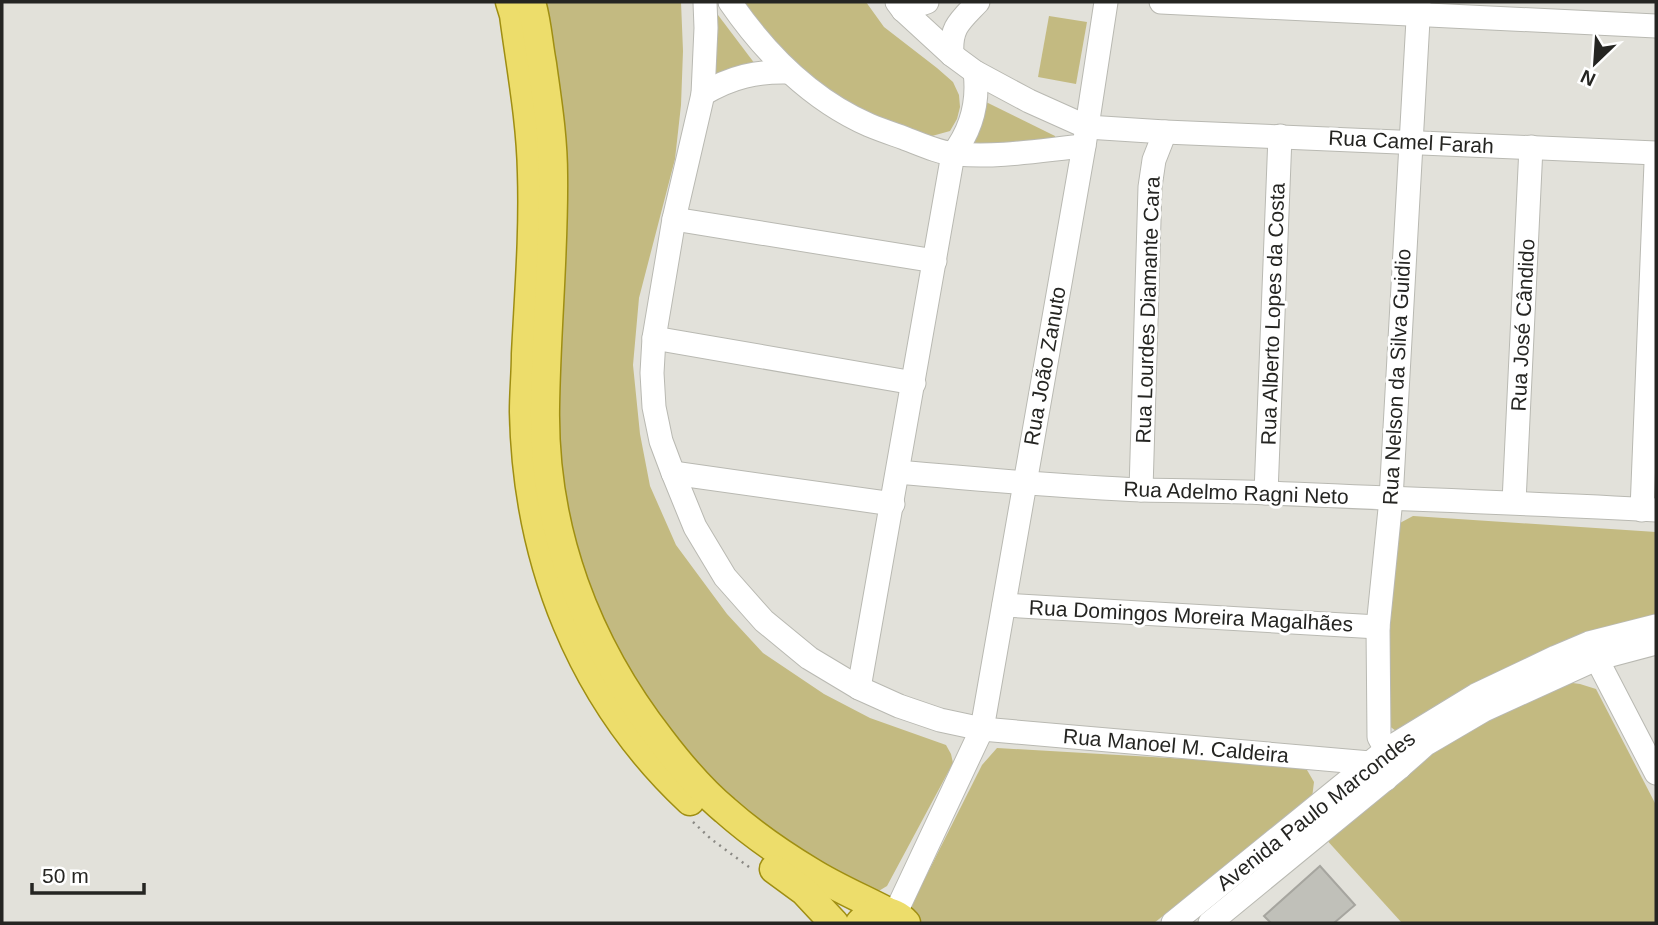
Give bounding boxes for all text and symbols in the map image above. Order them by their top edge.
north arrow [1560,28,1630,98]
text: N [1577,66,1599,90]
street label: Rua Camel Farah [1328,126,1494,157]
street label: Rua Lourdes Diamante Cara [1131,176,1164,444]
street label: Rua Alberto Lopes da Costa [1256,182,1289,446]
street label: Rua José Cândido [1506,238,1539,412]
street label: Rua Nelson da Silva Guidio [1378,248,1415,506]
street label: Rua João Zanuto [1019,285,1070,447]
street label: Rua Adelmo Ragni Neto [1123,477,1349,508]
street label: Rua Domingos Moreira Magalhães [1028,596,1354,635]
street label: Rua Manoel M. Caldeira [1062,724,1290,767]
street label: Avenida Paulo Marcondes [1212,726,1419,895]
scale bar [32,852,144,896]
text: 50 m [42,864,89,887]

